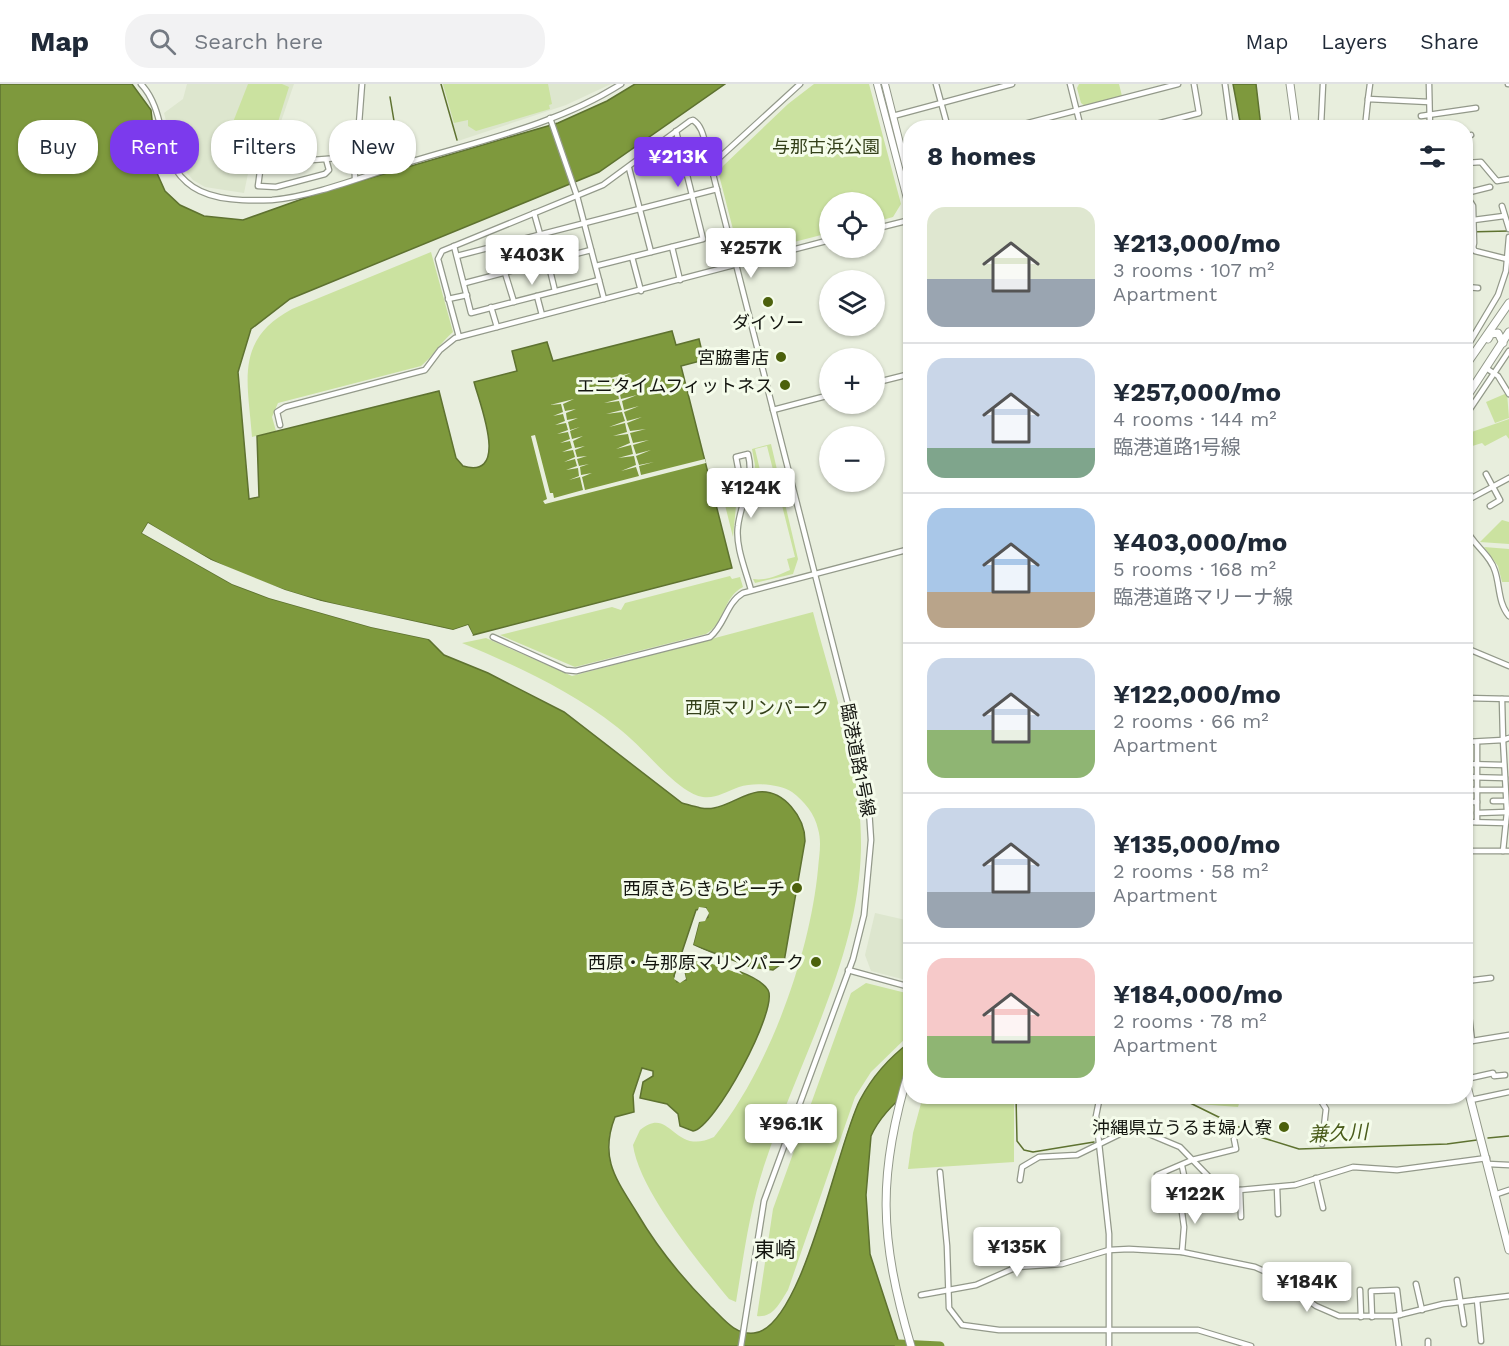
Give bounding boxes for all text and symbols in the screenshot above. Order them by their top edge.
search box [125,14,545,68]
text: Map [30,25,89,58]
icon: search [146,25,179,58]
text: Search here [194,29,323,54]
text: Map [1245,29,1288,54]
text: Layers [1321,29,1387,54]
text: Share [1420,29,1479,54]
chip: Buy [18,120,98,174]
chip: Rent [110,120,199,174]
chip: Filters [211,120,317,174]
chip: New [329,120,416,174]
park label: 与那古浜公園 [772,136,880,157]
pin: ¥213K [636,137,720,188]
icon: filters [1416,140,1449,173]
text: 8 homes [927,141,1036,171]
text: ¥213K [648,144,708,168]
map controls [819,192,885,492]
button: locate [819,192,885,258]
pin: ¥257K [709,228,793,279]
text: ¥213,000/mo [1113,228,1281,258]
icon: home [975,231,1047,303]
pin: ¥403K [490,235,574,286]
text: ¥257K [720,235,782,259]
text: ¥403K [500,242,564,266]
text: 3 rooms · 107 m² [1113,258,1274,282]
button: layers [819,270,885,336]
text: Apartment [1113,282,1217,306]
marker: ダイソー [761,295,775,309]
place label: ダイソー [732,312,804,333]
place label: 宮脇書店 [697,347,769,368]
button: + [819,348,885,414]
marker: 宮脇書店 [774,350,788,364]
place label: エニタイムフィットネス [577,375,773,396]
text: ¥257,000/mo [1113,377,1281,407]
marker: エニタイムフィットネス [778,378,792,392]
icon: home [975,382,1047,454]
text: 4 rooms · 144 m² [1113,407,1277,431]
button: − [819,426,885,492]
text: 臨港道路1号線 [1113,435,1241,459]
pin: ¥124K [709,468,793,519]
text: ¥124K [721,475,781,499]
text: ¥403,000/mo [1113,527,1287,557]
icon: home [975,532,1047,604]
text: 5 rooms · 168 m² [1113,557,1276,581]
text: 臨港道路マリーナ線 [1113,585,1293,609]
text: ¥122,000/mo [1113,679,1281,709]
icon: home [975,682,1047,754]
park label: 西原マリンパーク [685,697,829,718]
street label: 臨港道路1号線 [837,702,879,818]
text: 2 rooms · 66 m² [1113,709,1269,733]
text: Apartment [1113,733,1217,757]
text: ¥135,000/mo [1113,829,1280,859]
icon: home [975,832,1047,904]
text: 2 rooms · 58 m² [1113,859,1268,883]
place label: 西原きらきらビーチ [623,878,785,899]
marker: 西原きらきらビーチ [790,881,804,895]
text: Apartment [1113,883,1217,907]
place label: 西原・与那原マリンパーク [588,952,804,973]
marker: 西原・与那原マリンパーク [809,955,823,969]
text: ¥184,000/mo [1113,979,1283,1009]
icon: home [975,982,1047,1054]
text: 2 rooms · 78 m² [1113,1009,1267,1033]
text: Apartment [1113,1033,1217,1057]
pin: ¥96.1K [742,1104,840,1155]
text: ¥96.1K [759,1111,823,1135]
place label: 沖縄県立うるま婦人寮 [1092,1117,1272,1138]
water label: 兼久川 [1307,1119,1371,1147]
marker: 沖縄県立うるま婦人寮 [1277,1120,1291,1134]
pin: ¥122K [1153,1174,1237,1225]
text: ¥122K [1165,1181,1225,1205]
pin: ¥135K [975,1227,1059,1278]
text: ¥135K [987,1234,1047,1258]
district label: 東崎 [754,1237,796,1262]
pin: ¥184K [1265,1262,1349,1313]
text: ¥184K [1276,1269,1338,1293]

